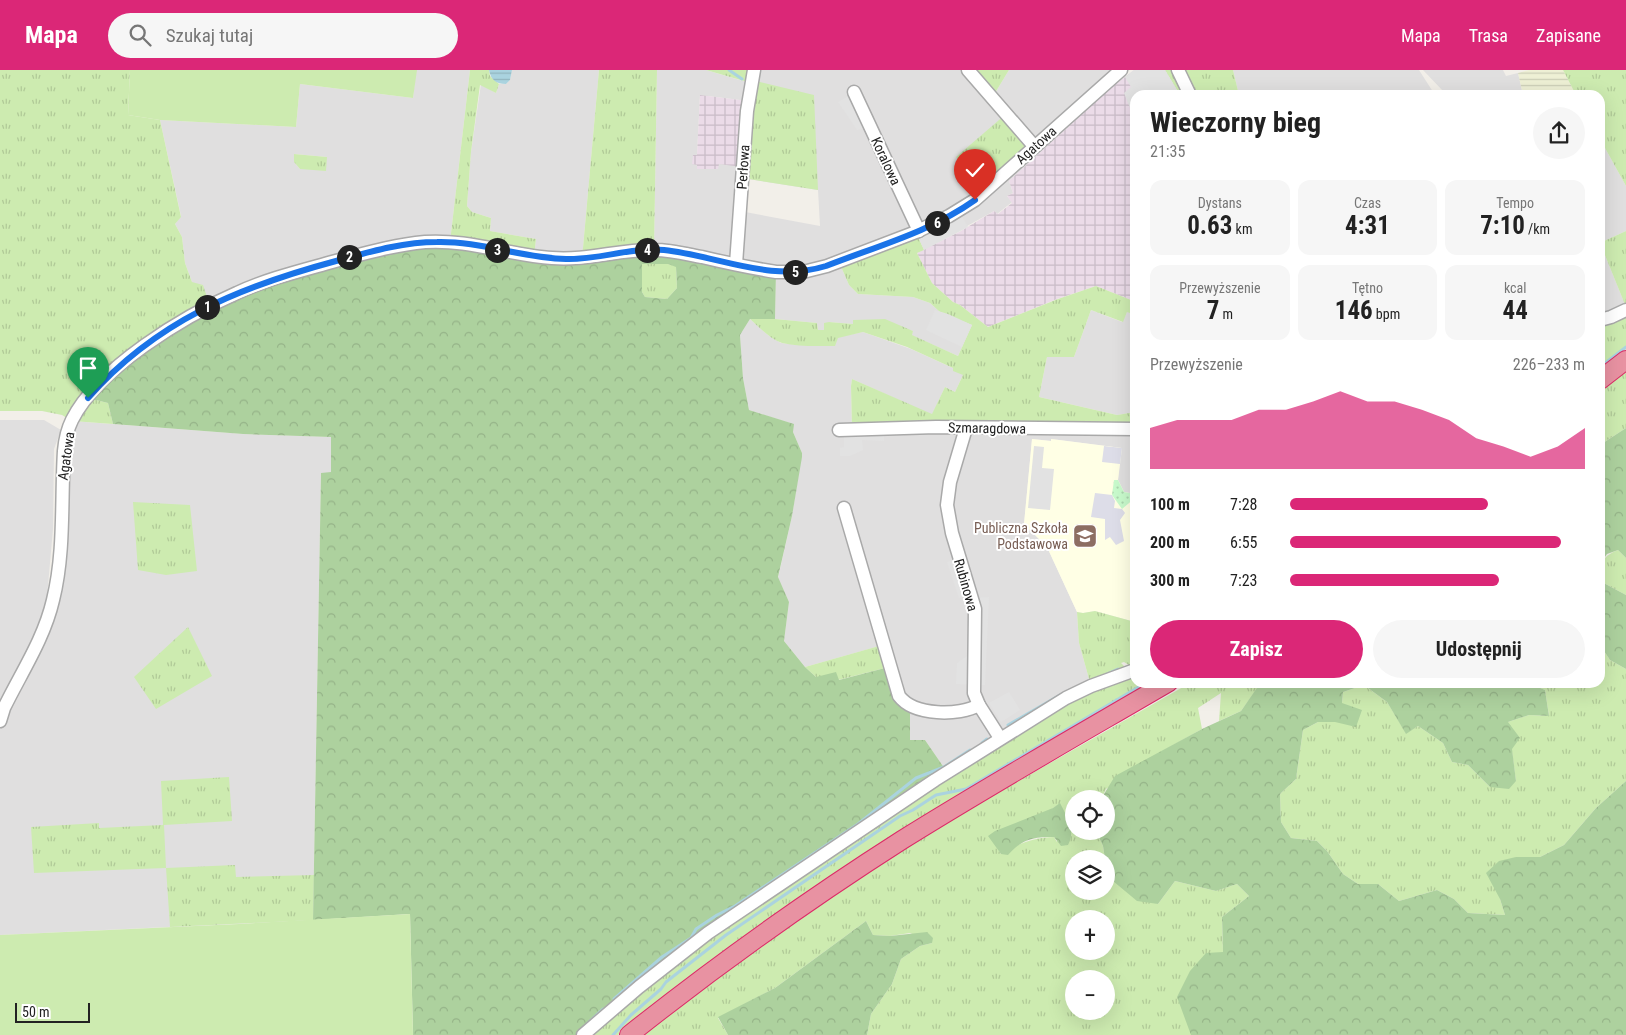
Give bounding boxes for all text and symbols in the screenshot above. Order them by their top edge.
search box [108,13,458,58]
text: Mapa [25,21,78,49]
icon: search [126,21,154,49]
text: Szukaj tutaj [166,24,253,47]
text: Mapa [1401,25,1441,46]
text: Trasa [1469,25,1508,46]
text: Zapisane [1536,25,1601,46]
text: Wieczorny bieg [1150,106,1321,139]
button: share [1533,107,1585,159]
street label: Agatowa [1013,123,1059,167]
street label: Koralowa [868,134,904,188]
text: 21:35 [1150,142,1185,161]
street label: Perłowa [733,144,753,190]
pin [954,149,996,200]
icon: check [961,156,989,184]
text: Dystans [1198,195,1242,211]
text: Czas [1354,195,1381,211]
text: Tempo [1496,195,1534,211]
pin: 6 [924,210,950,236]
text: 0.63 [1187,211,1232,240]
text: 4:31 [1345,211,1390,240]
text: 7:10 [1480,211,1525,240]
text: 6 [934,215,941,231]
text: km [1232,221,1252,237]
text: /km [1525,221,1550,237]
pin: 3 [484,238,510,262]
pin: 4 [634,238,660,262]
text: 3 [494,242,501,258]
text: 4 [644,242,651,258]
pin: 2 [336,244,362,270]
text: 2 [346,249,353,265]
pin: 5 [782,260,808,284]
text: 5 [792,264,799,280]
text: Przewyższenie [1179,280,1260,296]
text: Tętno [1352,280,1383,296]
text: kcal [1504,280,1526,296]
pin: 1 [194,294,220,320]
text: 7 [1207,296,1219,325]
text: 146 [1335,296,1373,325]
text: 44 [1503,296,1528,325]
text: 1 [204,299,211,315]
text: m [1219,306,1233,322]
text: bpm [1373,306,1400,322]
pin [67,347,109,398]
icon: arrive [74,354,102,382]
text: Przewyższenie [1150,355,1243,374]
text: 226–233 m [1513,355,1585,374]
street label: Szmaragdowa [948,419,1026,437]
street label: Agatowa [55,431,77,481]
text: 100 m [1150,495,1190,514]
text: 7:28 [1230,495,1257,514]
place label: Publiczna Szkoła Podstawowa [974,520,1068,552]
school or university icon: Publiczna Szkoła Podstawowa [1072,523,1098,549]
text: 200 m [1150,533,1190,552]
text: 6:55 [1230,533,1257,552]
street label: Rubinowa [951,557,981,613]
text: 300 m [1150,571,1190,590]
text: 7:23 [1230,571,1257,590]
button: Zapisz [1150,620,1363,678]
button: Udostępnij [1373,620,1585,678]
map controls [1065,790,1115,1020]
button: locate [1065,790,1115,840]
button: layers [1065,850,1115,900]
button: + [1065,910,1115,960]
button: − [1065,970,1115,1020]
scale bar [15,1000,90,1023]
text: 50 m [22,1004,50,1020]

